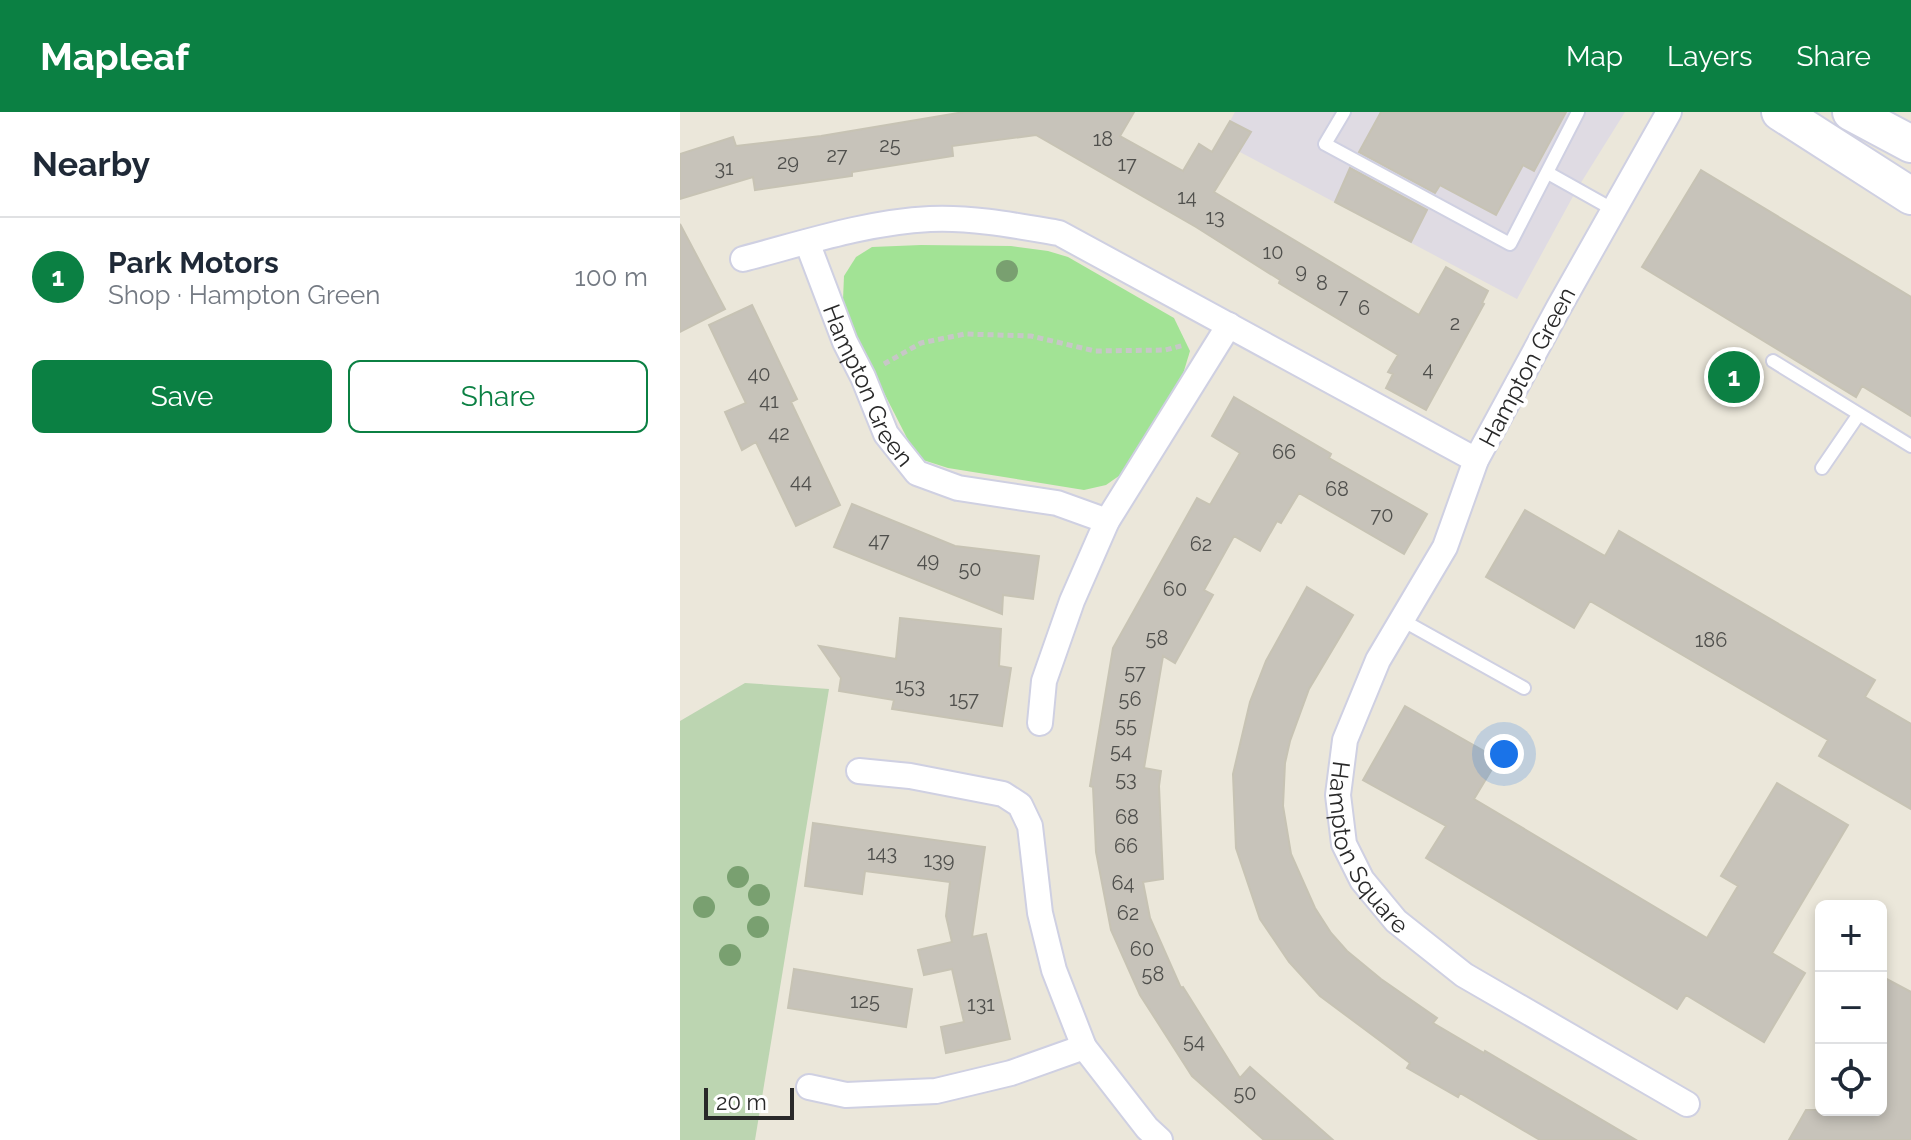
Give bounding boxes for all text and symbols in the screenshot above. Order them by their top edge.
text: Mapleaf [40,34,189,79]
text: Map [1566,40,1623,73]
text: Layers [1667,40,1753,73]
text: Share [1797,40,1871,73]
house number: 18 [1093,127,1113,151]
house number: 25 [879,133,901,157]
house number: 27 [826,143,848,167]
text: Nearby [32,144,150,184]
house number: 29 [777,150,799,174]
house number: 17 [1117,152,1137,176]
house number: 31 [714,156,734,180]
house number: 14 [1177,185,1197,209]
house number: 13 [1205,205,1225,229]
house number: 10 [1263,240,1283,264]
text: Park Motors [108,245,279,280]
house number: 9 [1295,259,1307,283]
text: 1 [52,262,64,292]
text: 100 m [575,262,648,292]
house number: 8 [1316,271,1328,295]
text: Shop · Hampton Green [108,280,380,310]
street label: Hampton Green [1473,282,1581,452]
house number: 7 [1338,284,1349,308]
house number: 6 [1358,296,1370,320]
street label: Hampton Green [817,300,920,472]
house number: 2 [1450,311,1460,335]
pin: 1 [1708,347,1760,407]
house number: 4 [1423,357,1434,381]
button: Save [32,360,332,433]
button: Share [348,360,648,433]
house number: 40 [747,362,771,386]
house number: 41 [759,389,779,413]
house number: 42 [768,421,790,445]
house number: 66 [1272,440,1296,464]
house number: 44 [790,469,812,493]
house number: 68 [1325,477,1349,501]
house number: 70 [1371,503,1393,527]
house number: 47 [868,528,890,552]
house number: 62 [1190,532,1212,556]
house number: 49 [917,548,939,572]
house number: 50 [958,557,982,581]
house number: 60 [1163,577,1187,601]
house number: 58 [1146,626,1168,650]
house number: 186 [1695,628,1727,652]
house number: 57 [1124,660,1146,684]
house number: 153 [895,674,925,698]
house number: 157 [949,687,979,711]
house number: 56 [1119,687,1141,711]
house number: 55 [1115,713,1137,737]
your location [1484,734,1524,774]
house number: 54 [1110,739,1132,763]
street label: Hampton Square [1323,760,1414,940]
house number: 53 [1115,767,1137,791]
house number: 68 [1115,805,1139,829]
house number: 66 [1114,834,1138,858]
house number: 143 [867,841,897,865]
house number: 139 [924,848,954,872]
house number: 64 [1112,871,1135,895]
map controls [1815,900,1887,1116]
button: + [1815,900,1887,972]
house number: 62 [1117,901,1139,925]
house number: 60 [1130,937,1154,961]
house number: 58 [1142,962,1164,986]
button: − [1815,972,1887,1044]
house number: 125 [850,989,880,1013]
house number: 131 [967,992,995,1016]
house number: 54 [1183,1029,1205,1053]
button: locate [1815,1044,1887,1116]
house number: 50 [1233,1081,1257,1105]
scale bar [704,1084,794,1120]
text: 20 m [716,1089,767,1115]

